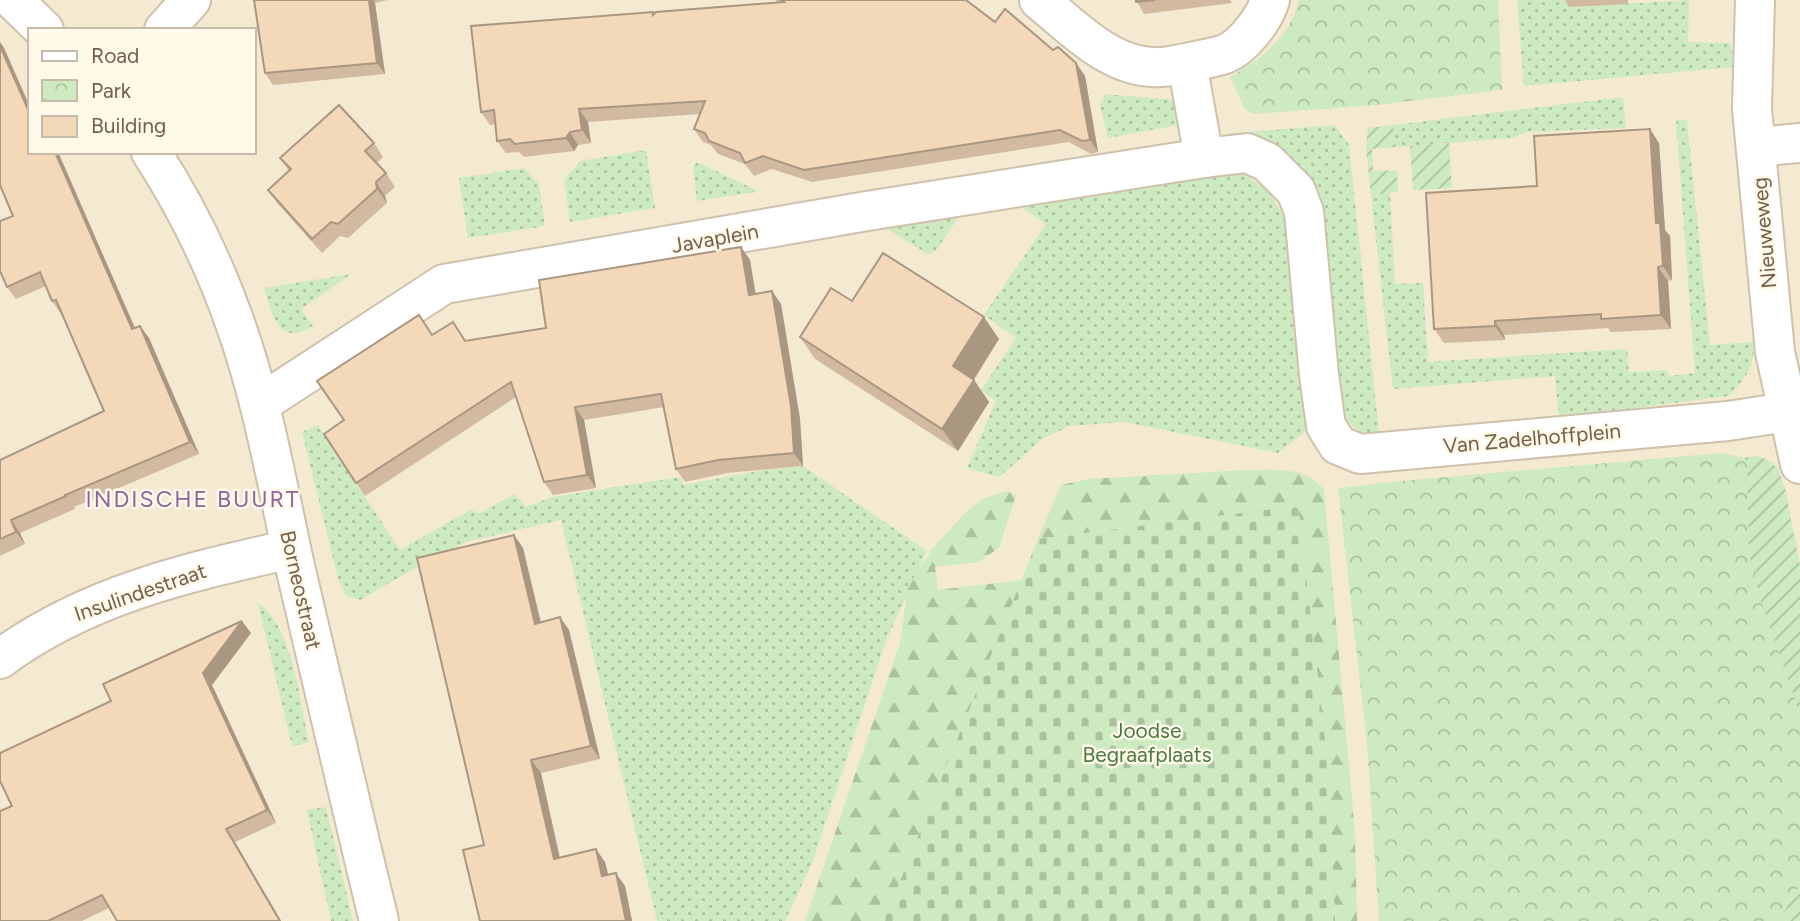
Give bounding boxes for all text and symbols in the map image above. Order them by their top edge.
legend [28,28,256,154]
text: Road [91,43,139,68]
text: Park [91,78,132,103]
text: Building [91,113,166,138]
street label: Nieuweweg [1747,176,1781,290]
street label: Javaplein [670,218,760,258]
street label: Van Zadelhoffplein [1442,418,1622,458]
district label: INDISCHE BUURT [86,485,300,513]
street label: Borneostraat [275,528,327,652]
street label: Insulindestraat [71,558,209,626]
park label: Joodse Begraafplaats [1082,718,1212,767]

